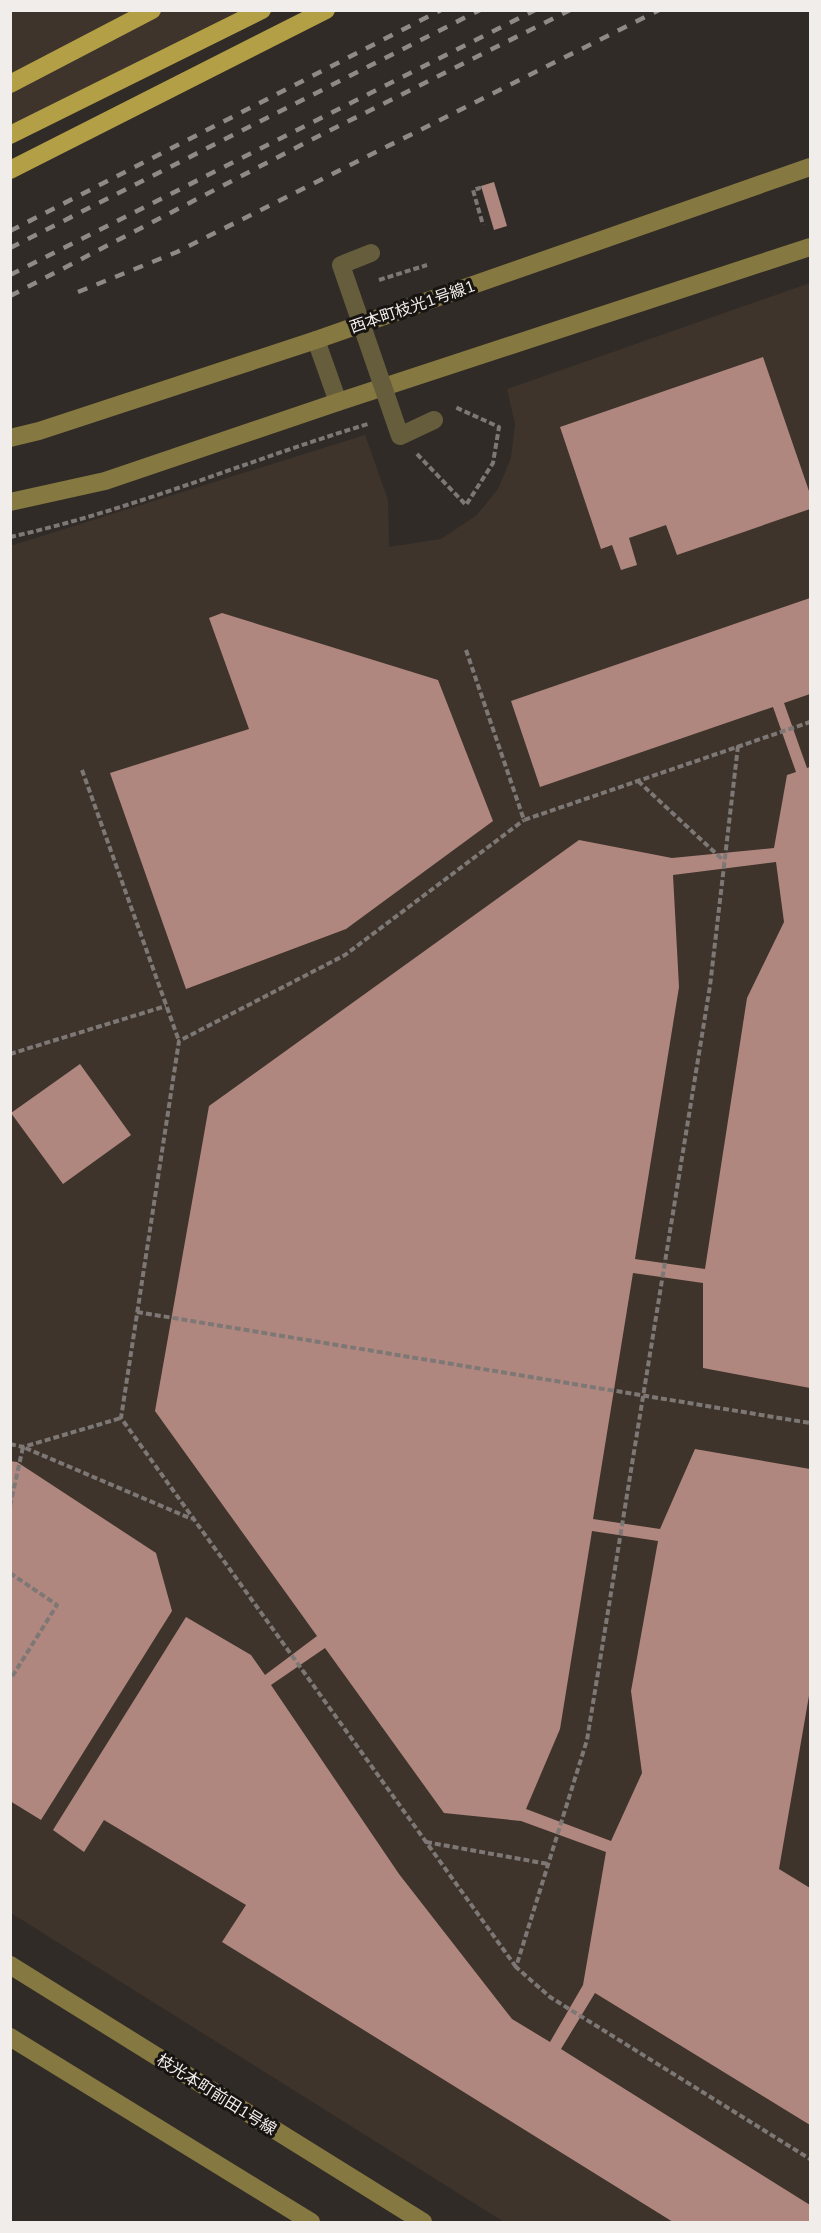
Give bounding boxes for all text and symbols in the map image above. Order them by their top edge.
street label: 西本町枝光1号線1 [347,275,477,337]
street label: 枝光本町前田1号線 [153,2049,281,2139]

